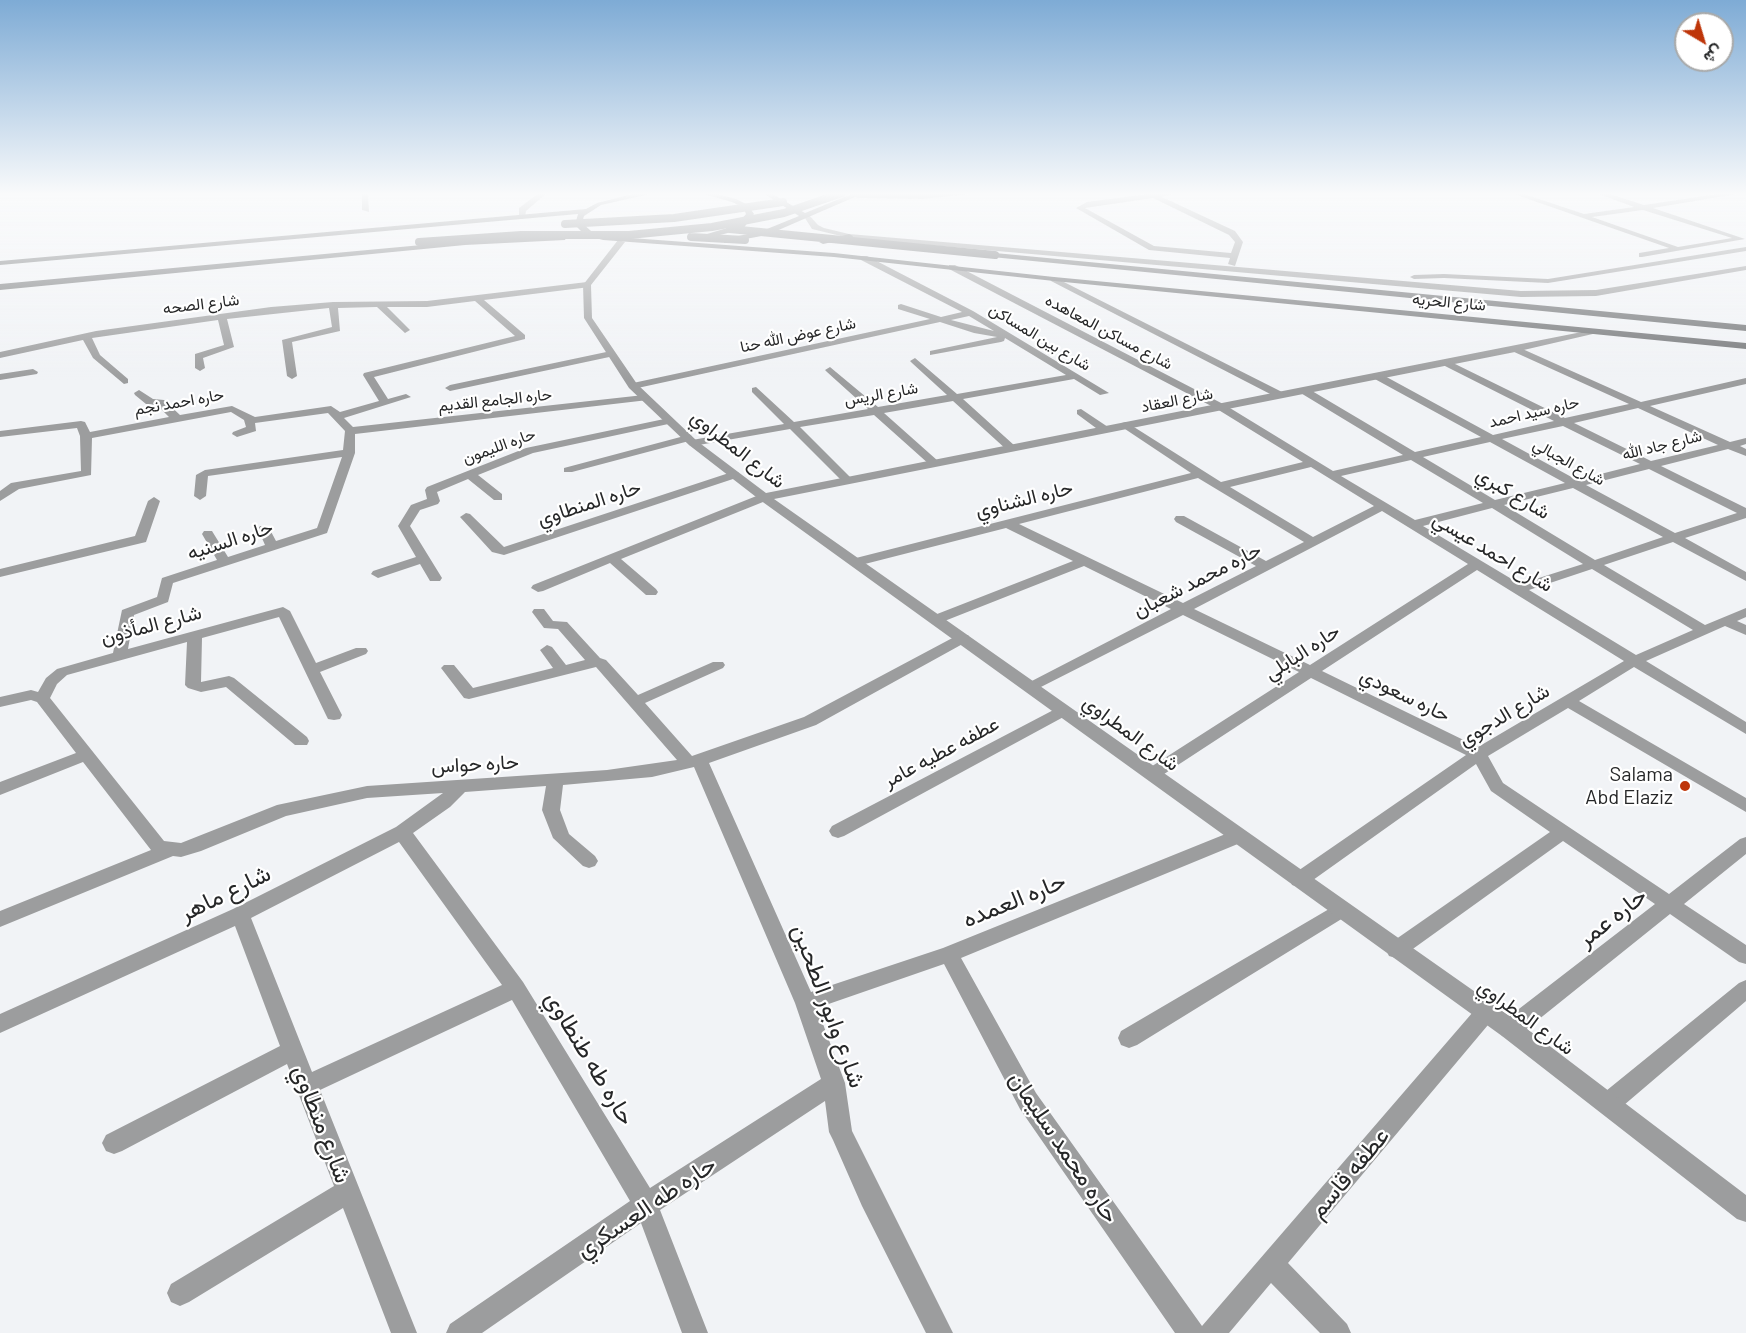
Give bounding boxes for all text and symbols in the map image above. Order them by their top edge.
north arrow [1674,12,1734,72]
text: ش [1701,42,1728,68]
street label: شارع الحريه [1411,289,1487,315]
street label: شارع الصحه [162,290,240,318]
street label: شارع مساكن المعاهده [1042,290,1176,374]
street label: شارع بين المساكن [986,299,1094,375]
street label: شارع عوض الله حنا [738,313,858,357]
street label: شارع الريس [843,378,919,410]
street label: حاره الجامع القديم [437,384,553,416]
street label: شارع العقاد [1140,384,1214,416]
street label: حاره احمد نجم [133,385,225,419]
street label: حاره سيد احمد [1487,392,1581,432]
street label: شارع المطراوي [686,405,790,493]
street label: حاره الليمون [460,424,538,468]
street label: شارع جاد الله [1620,426,1704,464]
street label: شارع الجبالي [1530,434,1608,490]
street label: شارع كبري [1472,462,1554,524]
street label: حاره المنطاوي [534,475,644,531]
street label: حاره الشناوي [973,475,1075,523]
street label: شارع احمد عيسي [1429,507,1557,597]
street label: حاره السنيه [184,515,276,565]
street label: حاره محمد شعبان [1129,537,1265,623]
street label: شارع المأذون [98,600,204,650]
street label: حاره البابلي [1260,619,1344,685]
street label: حاره سعودي [1356,663,1454,727]
street label: شارع الدجوي [1454,679,1554,751]
street label: شارع المطراوي [1078,690,1184,776]
street label: عطفه عطيه عامر [879,711,1003,793]
street label: حاره حواس [431,750,519,778]
place label: Salama Abd Elaziz [1585,762,1673,809]
marker: Salama Abd Elaziz [1678,779,1692,793]
street label: شارع ماهر [175,859,275,927]
street label: حاره العمده [958,866,1070,934]
street label: حاره عمر [1572,881,1652,953]
street label: شارع وابور الطحين [786,920,872,1092]
street label: شارع المطراوي [1473,974,1579,1060]
street label: حاره طه طنطاوي [539,986,641,1130]
street label: شارع منطاوي [286,1061,358,1187]
street label: حاره محمد سليمان [1003,1066,1125,1228]
street label: عطفه قاسم [1303,1122,1395,1224]
street label: حاره طه العسكري [571,1150,721,1264]

